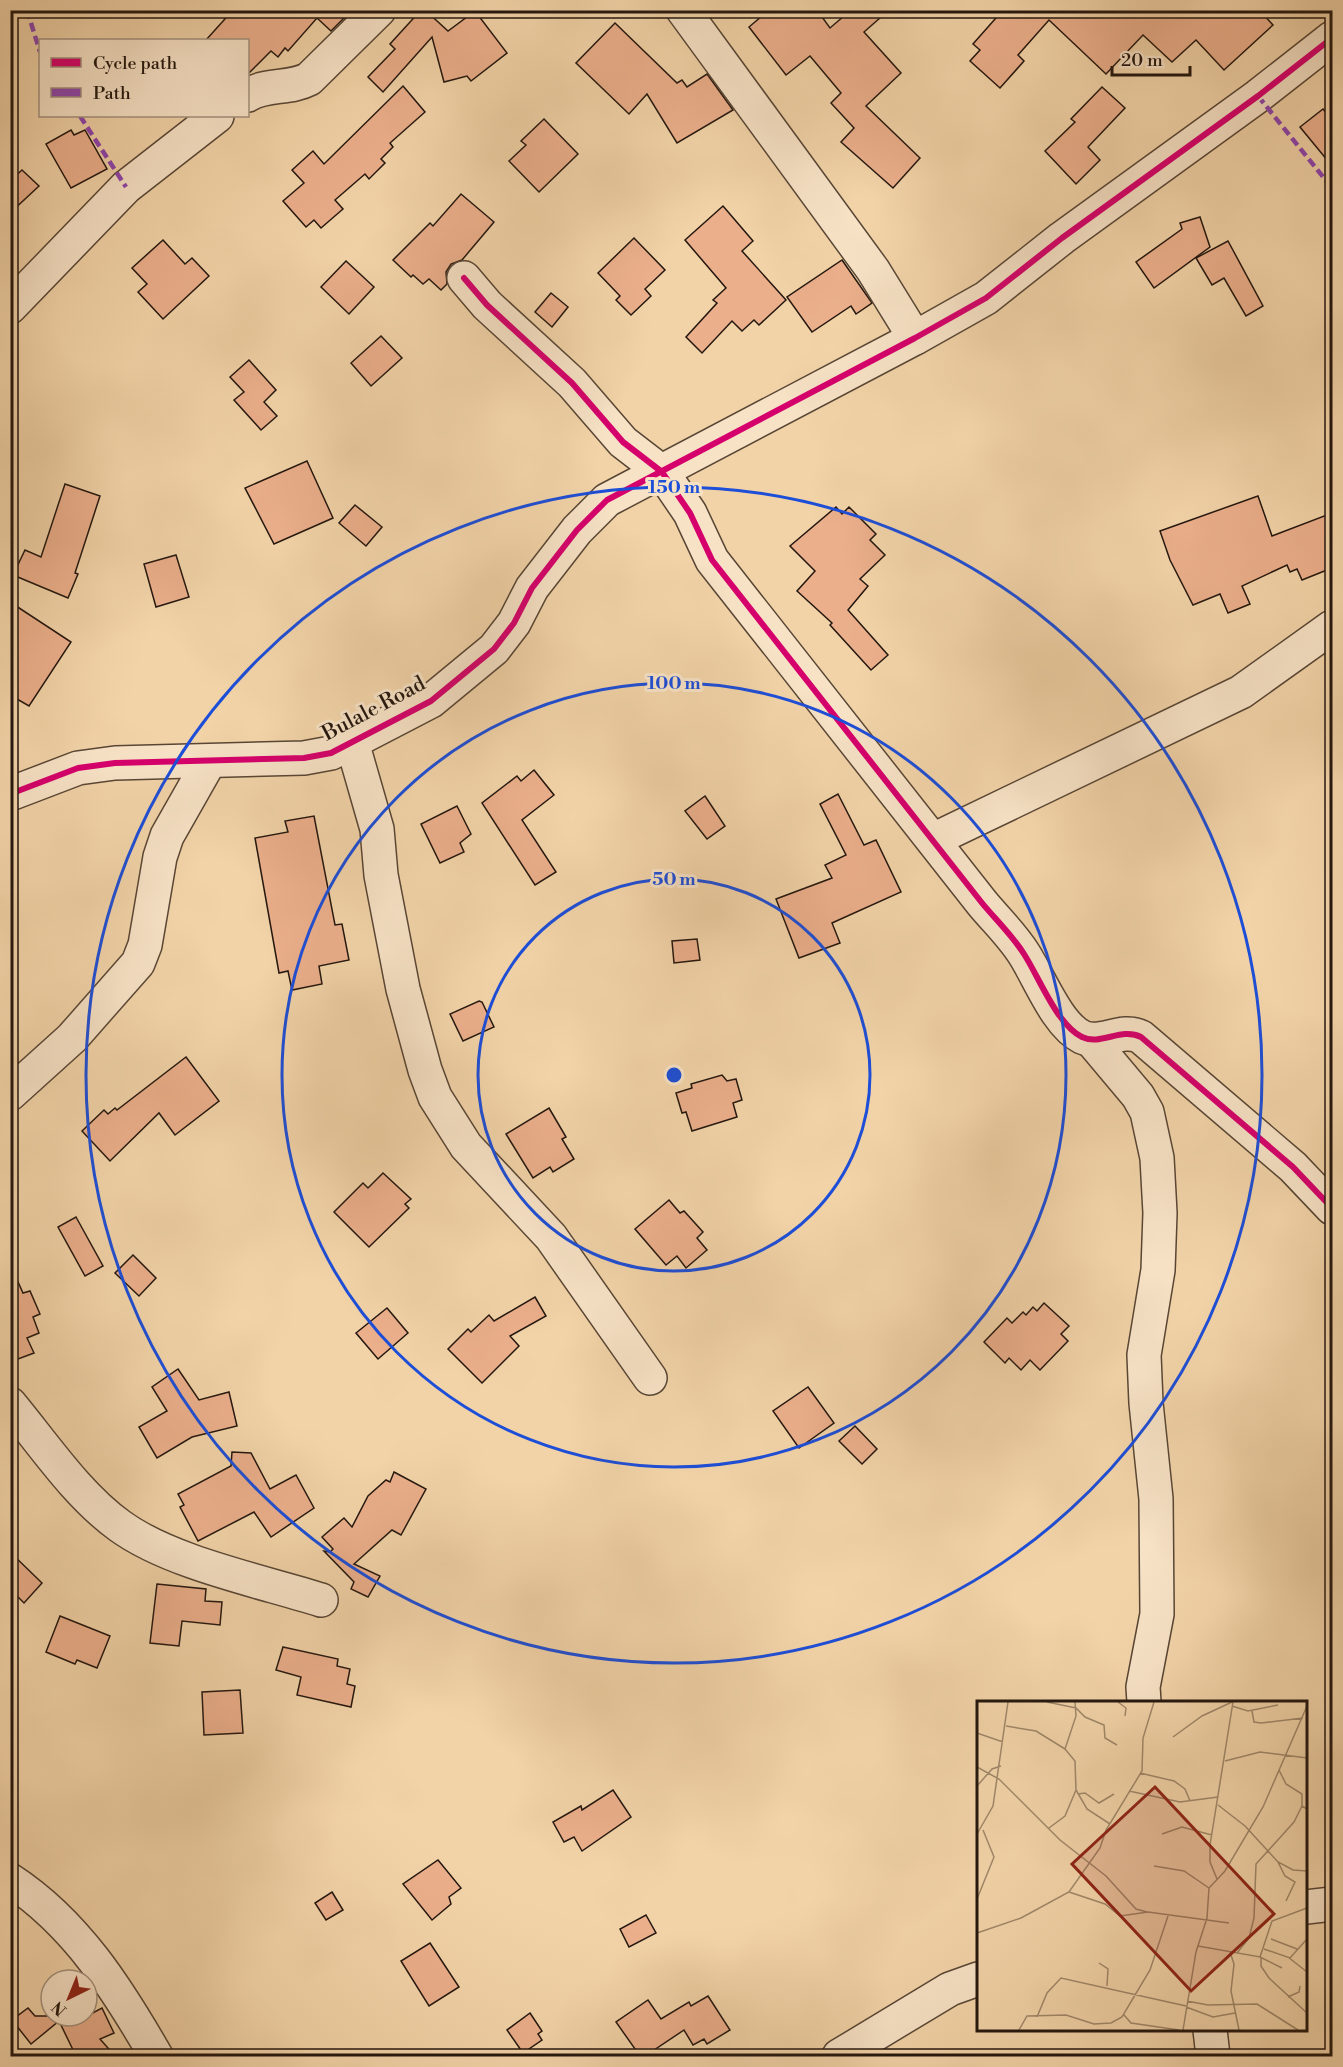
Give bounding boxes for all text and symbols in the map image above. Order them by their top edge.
legend [39,39,249,117]
scale bar [1112,39,1190,77]
text: 20 m [1121,49,1163,72]
text: Cycle path [93,52,177,75]
text: Path [93,82,131,105]
text: 150 m [648,476,701,499]
street label: Bulale Road [317,671,430,748]
text: 100 m [647,672,701,695]
text: 50 m [652,868,696,891]
centre of rings [664,1065,684,1085]
inset map [977,1701,1307,2031]
north arrow [39,1968,99,2028]
text: N [48,1996,71,2020]

